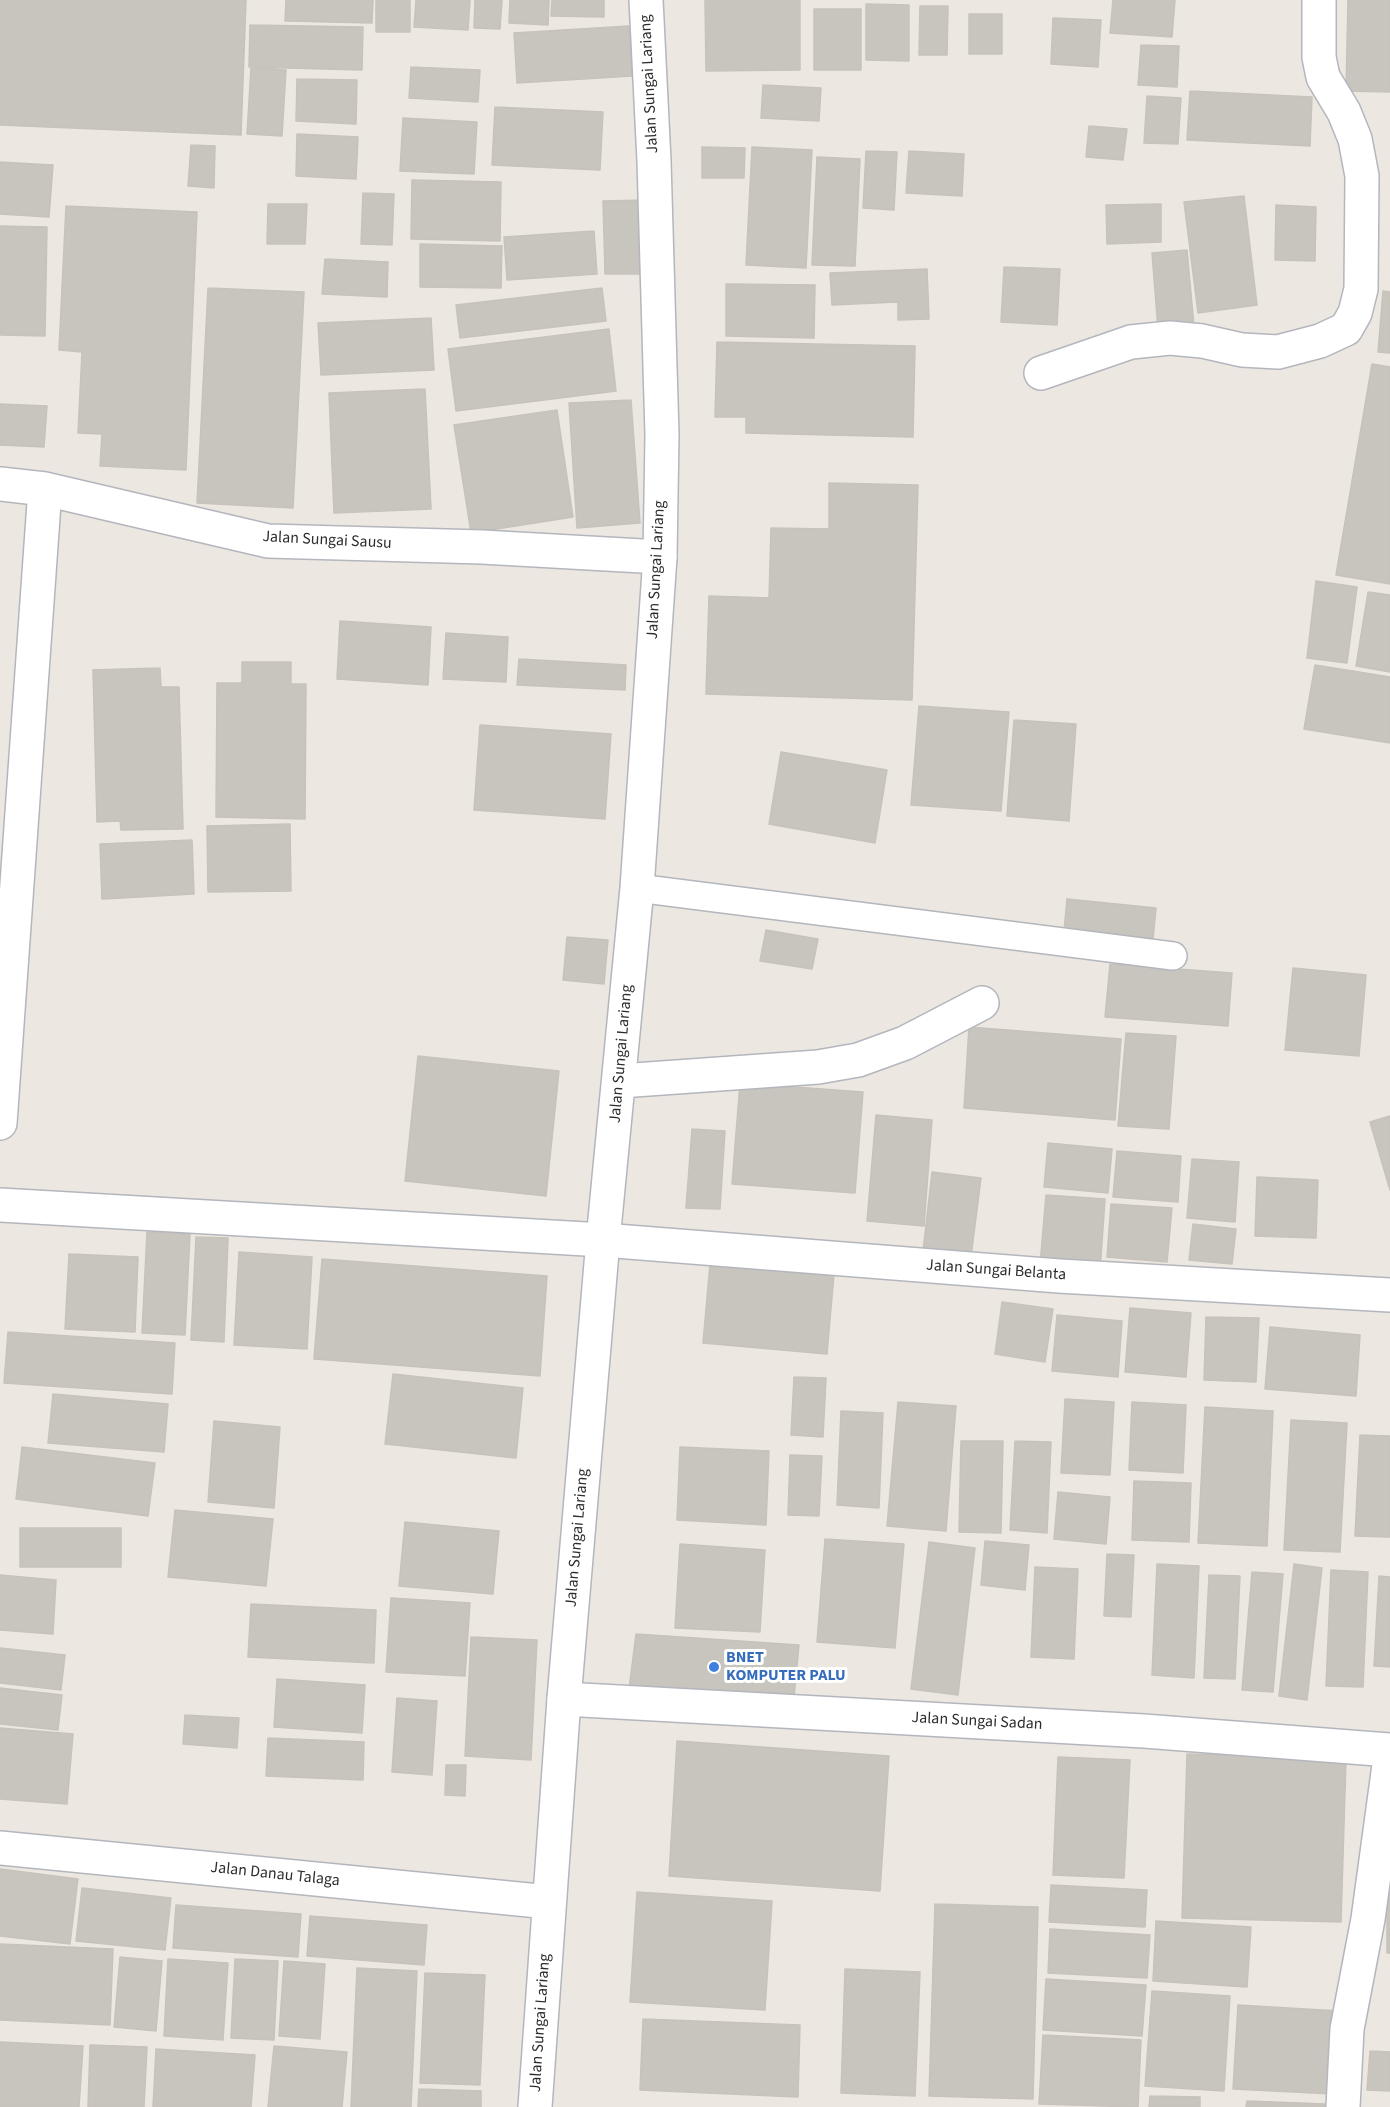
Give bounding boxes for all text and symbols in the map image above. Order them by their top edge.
street label: Jalan Sungai Lariang [637,14,663,154]
street label: Jalan Sungai Lariang [644,500,670,640]
street label: Jalan Sungai Sausu [262,528,392,554]
street label: Jalan Sungai Lariang [606,984,638,1124]
street label: Jalan Sungai Belanta [925,1257,1067,1285]
street label: Jalan Sungai Lariang [562,1468,594,1608]
place label: BNET KOMPUTER PALU [726,1648,846,1686]
marker: BNET KOMPUTER PALU [707,1660,721,1674]
street label: Jalan Sungai Sadan [911,1709,1043,1735]
street label: Jalan Danau Talaga [209,1859,341,1891]
street label: Jalan Sungai Lariang [527,1953,555,2093]

